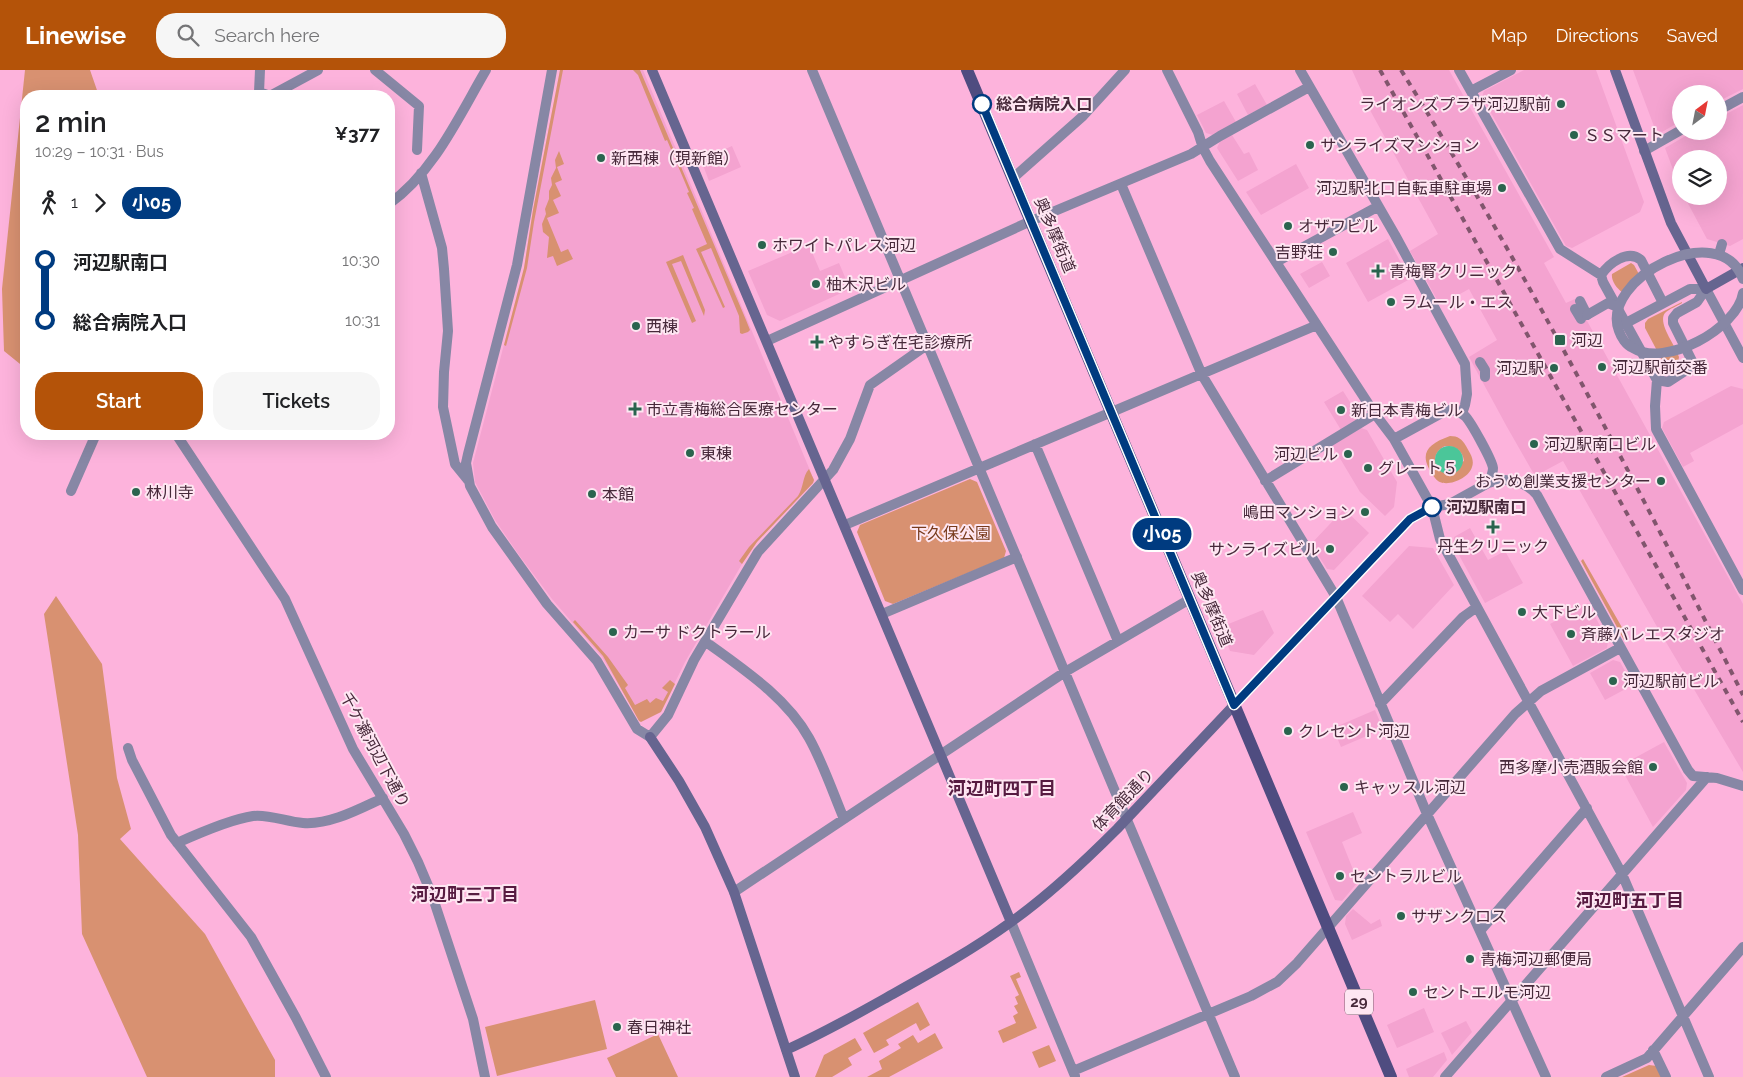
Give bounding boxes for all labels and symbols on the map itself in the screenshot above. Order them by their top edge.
north arrow [1672,85,1728,140]
marker: 総合病院入口 [972,94,992,114]
place label: 総合病院入口 [996,95,1092,114]
place label: ライオンズプラザ河辺駅前 [1359,95,1551,114]
marker: ライオンズプラザ河辺駅前 [1555,98,1567,110]
place label: ＳＳマート [1584,126,1664,145]
marker: ＳＳマート [1568,129,1580,141]
place label: サンライズマンション [1320,136,1480,155]
marker: サンライズマンション [1304,139,1316,151]
place label: 新西棟（現新館） [611,149,739,168]
marker: 新西棟（現新館） [595,152,607,164]
place label: 河辺駅北口自転車駐車場 [1316,179,1492,198]
marker: 河辺駅北口自転車駐車場 [1496,182,1508,194]
street label: 奥多摩街道 [1031,194,1079,276]
place label: オザワビル [1298,217,1378,236]
marker: オザワビル [1282,220,1294,232]
place label: ホワイトパレス河辺 [772,236,916,255]
marker: ホワイトパレス河辺 [756,239,768,251]
place label: 吉野荘 [1275,243,1323,262]
marker: 吉野荘 [1327,246,1339,258]
place label: 青梅腎クリニック [1389,262,1517,281]
marker: 青梅腎クリニック [1371,264,1385,278]
place label: 柚木沢ビル [826,275,906,294]
marker: 柚木沢ビル [810,278,822,290]
place label: ラムール・エス [1401,293,1513,312]
marker: ラムール・エス [1385,296,1397,308]
place label: 西棟 [646,317,678,336]
marker: 西棟 [630,320,642,332]
place label: 河辺 [1571,331,1603,350]
place label: やすらぎ在宅診療所 [828,333,972,352]
marker: 河辺 [1553,333,1567,347]
marker: やすらぎ在宅診療所 [810,335,824,349]
place label: 河辺駅前交番 [1612,358,1708,377]
place label: 河辺駅 [1496,359,1544,378]
marker: 河辺駅前交番 [1596,361,1608,373]
marker: 河辺駅 [1548,362,1560,374]
place label: 市立青梅総合医療センター [646,400,838,419]
place label: 新日本青梅ビル [1351,401,1463,420]
marker: 市立青梅総合医療センター [628,402,642,416]
marker: 新日本青梅ビル [1335,404,1347,416]
place label: 河辺駅南口ビル [1544,435,1656,454]
marker: 河辺駅南口ビル [1528,438,1540,450]
place label: 東棟 [700,444,732,463]
place label: 河辺ビル [1274,445,1338,464]
marker: 東棟 [684,447,696,459]
marker: 河辺ビル [1342,448,1354,460]
place label: グレート５ [1378,459,1458,478]
marker: グレート５ [1362,462,1374,474]
place label: おうめ創業支援センター [1475,472,1651,491]
marker: おうめ創業支援センター [1655,475,1667,487]
place label: 林川寺 [146,483,194,502]
place label: 本館 [602,485,634,504]
marker: 林川寺 [130,486,142,498]
marker: 本館 [586,488,598,500]
marker: 河辺駅南口 [1422,497,1442,517]
place label: 河辺駅南口 [1446,498,1526,517]
place label: 嶋田マンション [1243,503,1355,522]
marker: 嶋田マンション [1359,506,1371,518]
line badge: 小05 [1133,518,1191,550]
marker: 丹生クリニック [1486,520,1500,534]
park label: 下久保公園 [911,524,991,543]
place label: 丹生クリニック [1437,537,1549,556]
place label: サンライズビル [1208,540,1320,559]
marker: サンライズビル [1324,543,1336,555]
street label: 奥多摩街道 [1188,568,1236,650]
place label: 大下ビル [1532,603,1596,622]
marker: 大下ビル [1516,606,1528,618]
place label: カーサ ドクトラール [623,623,771,642]
place label: 斉藤バレエスタジオ [1581,625,1725,644]
marker: カーサ ドクトラール [607,626,619,638]
marker: 斉藤バレエスタジオ [1565,628,1577,640]
place label: 河辺駅前ビル [1623,672,1719,691]
marker: 河辺駅前ビル [1607,675,1619,687]
street label: 千ケ瀬河辺下通り [337,689,413,811]
place label: クレセント河辺 [1298,722,1410,741]
marker: クレセント河辺 [1282,725,1294,737]
place label: 西多摩小売酒販会館 [1499,758,1643,777]
marker: 西多摩小売酒販会館 [1647,761,1659,773]
street label: 体育館通り [1088,765,1158,835]
district label: 河辺町四丁目 [948,778,1056,799]
place label: キャッスル河辺 [1354,778,1466,797]
marker: キャッスル河辺 [1338,781,1350,793]
place label: セントラルビル [1350,867,1462,886]
marker: セントラルビル [1334,870,1346,882]
district label: 河辺町三丁目 [411,884,519,905]
district label: 河辺町五丁目 [1576,890,1684,911]
place label: サザンクロス [1411,907,1507,926]
marker: サザンクロス [1395,910,1407,922]
place label: 青梅河辺郵便局 [1480,950,1592,969]
marker: 青梅河辺郵便局 [1464,953,1476,965]
place label: セントエルモ河辺 [1423,983,1551,1002]
marker: セントエルモ河辺 [1407,986,1419,998]
road number: 29 [1345,990,1373,1014]
place label: 春日神社 [627,1018,691,1037]
marker: 春日神社 [611,1021,623,1033]

